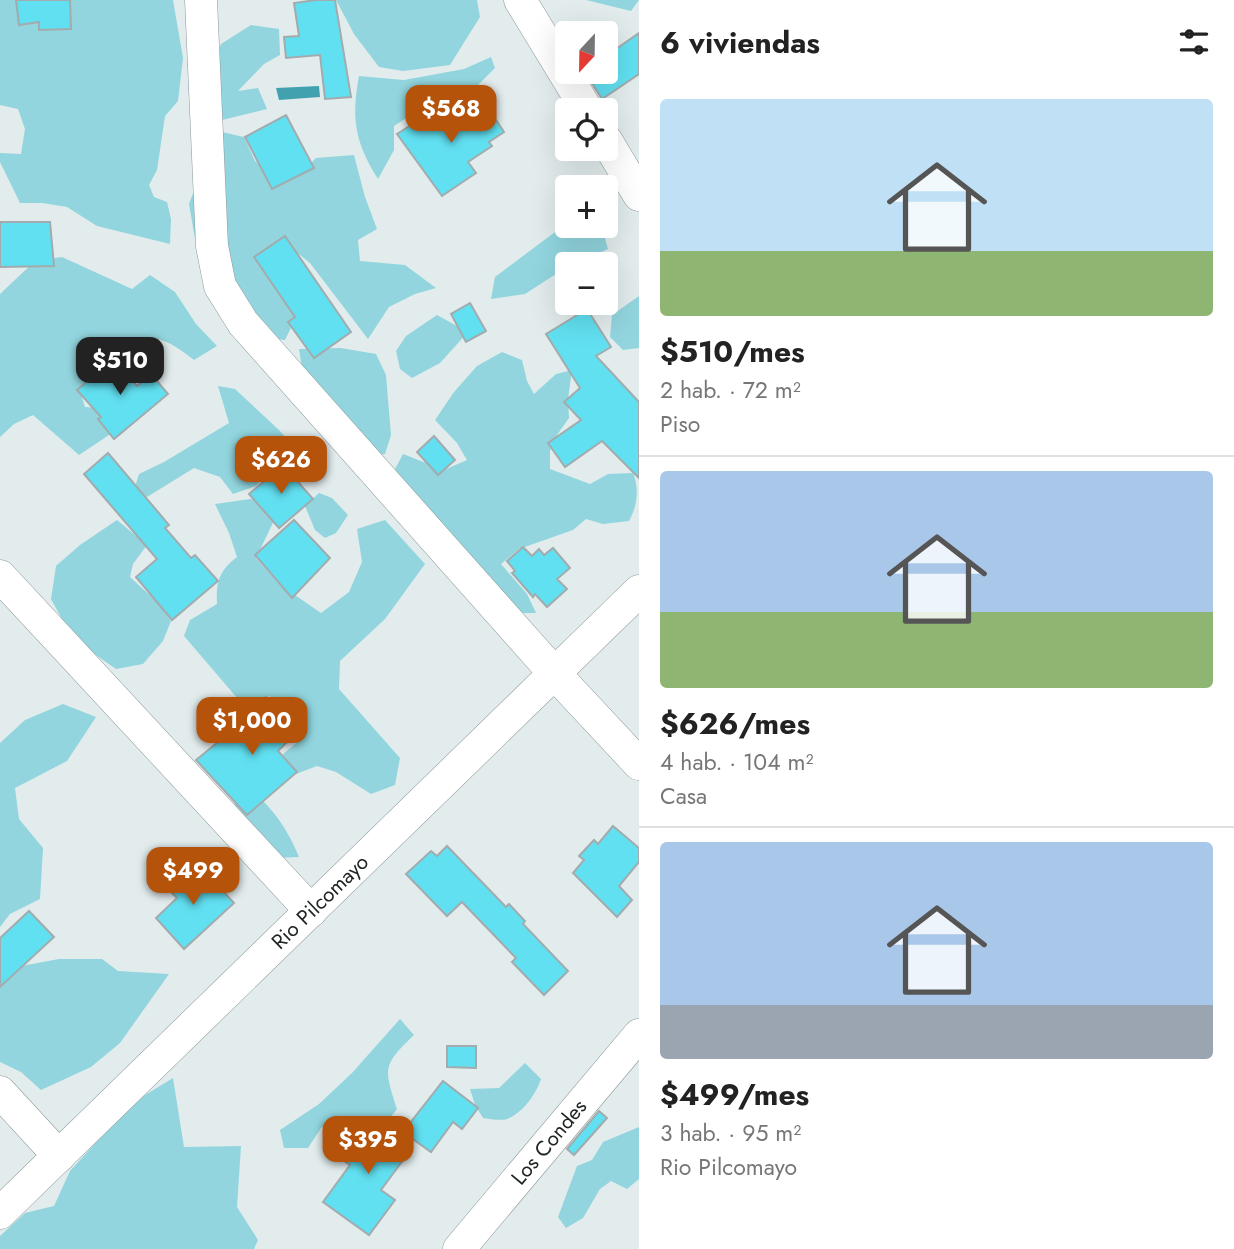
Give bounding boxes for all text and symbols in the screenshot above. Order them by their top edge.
north arrow [555,21,618,84]
map controls [555,21,618,315]
text: 6 viviendas [660,21,820,64]
icon: filters [1175,23,1213,61]
pin: $568 [410,86,492,145]
text: $568 [422,91,480,125]
button: locate [555,98,618,161]
icon: home [874,144,1000,270]
button: + [555,175,618,238]
button: − [555,252,618,315]
text: $510/mes [660,330,805,373]
pin: $510 [79,338,161,397]
text: $510 [92,343,148,377]
text: 2 hab. · 72 m² [660,373,801,407]
text: Piso [660,407,700,441]
pin: $626 [240,436,322,496]
text: $626 [251,442,311,476]
icon: home [874,516,1000,642]
pin: $1,000 [195,698,309,757]
text: $626/mes [660,702,810,745]
text: $1,000 [212,703,292,737]
text: 4 hab. · 104 m² [660,745,813,779]
text: Casa [660,779,707,813]
pin: $499 [152,848,234,907]
street label: Rio Pilcomayo [265,848,375,956]
text: $499 [162,853,224,887]
icon: home [874,887,1000,1013]
text: $499/mes [660,1073,809,1116]
street label: Los Condes [504,1093,594,1191]
pin: $395 [327,1116,409,1176]
text: 3 hab. · 95 m² [660,1116,801,1150]
text: $395 [339,1122,397,1156]
text: Rio Pilcomayo [660,1150,797,1184]

